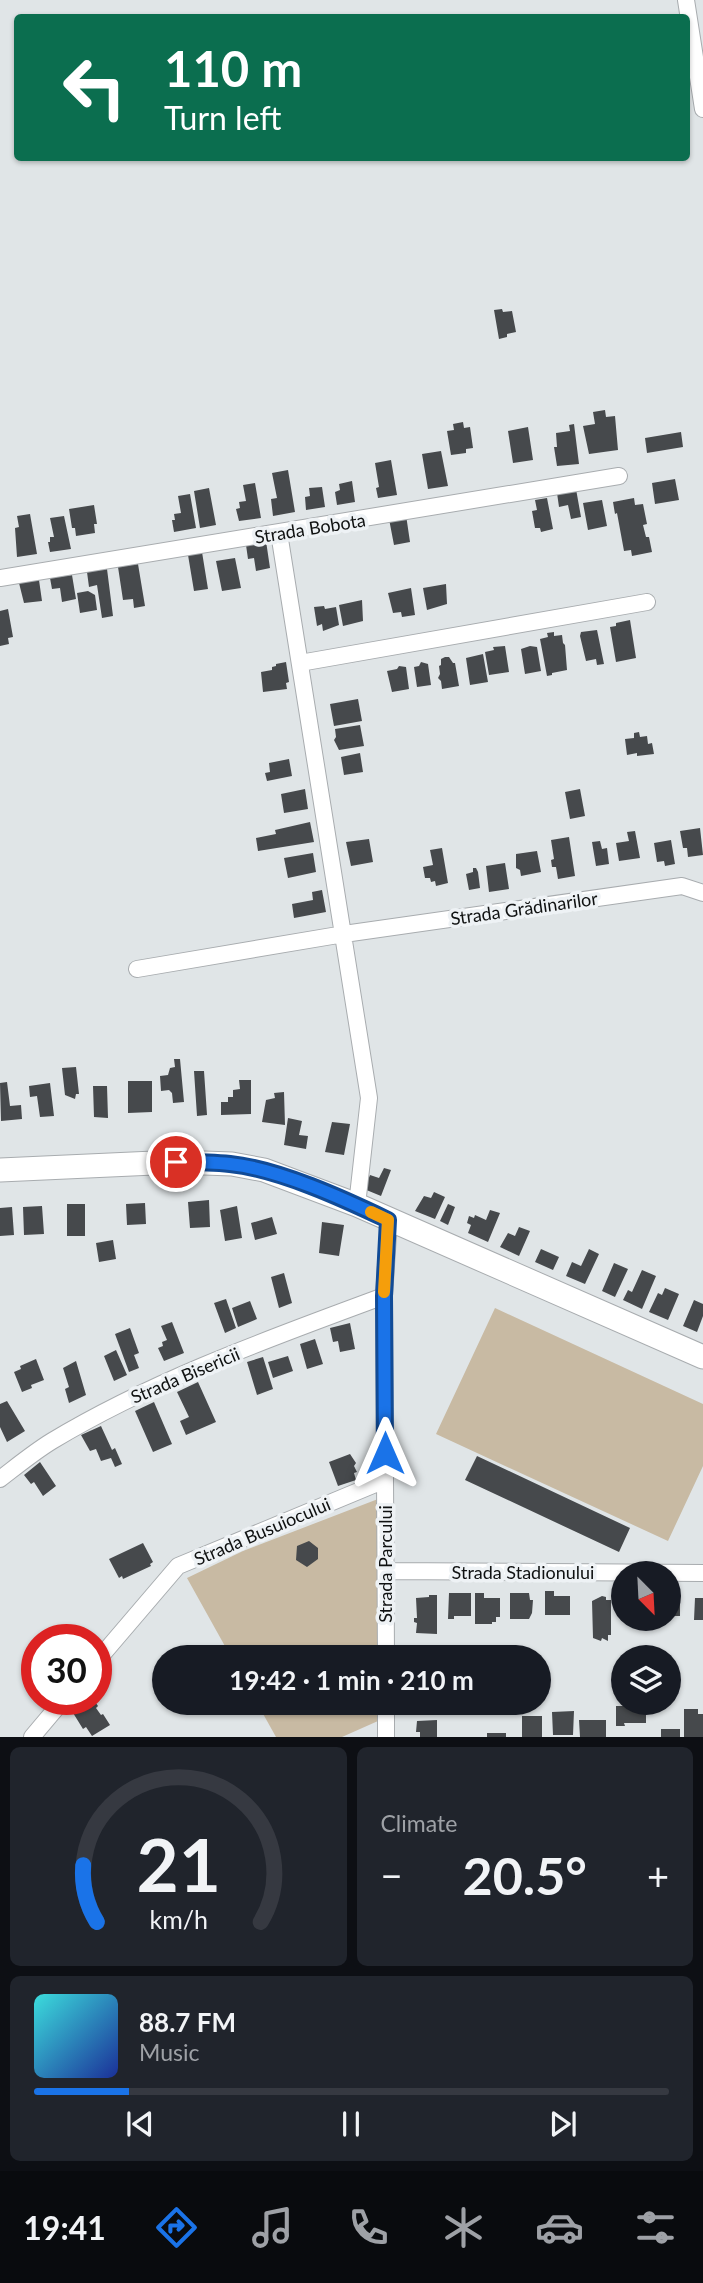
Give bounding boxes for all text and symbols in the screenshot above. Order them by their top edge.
text: 110 m [164,39,302,97]
icon: left [49,42,140,133]
text: Turn left [164,98,281,137]
street label: Strada Bobota [253,508,367,548]
street label: Strada Grădinarilor [449,887,599,929]
pin [146,1132,206,1192]
icon: arrive [157,1143,195,1181]
street label: Strada Bisericii [127,1342,243,1408]
position arrow [348,1416,422,1490]
street label: Strada Busuiocului [191,1492,333,1570]
street label: Strada Parcului [374,1505,396,1623]
street label: Strada Stadionului [452,1561,594,1583]
north arrow [611,1561,681,1631]
map controls [611,1561,681,1715]
speed limit sign: 30 [21,1624,112,1715]
button: layers [611,1645,681,1715]
text: 19:42 · 1 min · 210 m [229,1664,474,1696]
text: Climate [381,1809,457,1837]
text: 21 [136,1821,220,1909]
text: 20.5° [463,1844,587,1906]
text: − [381,1852,403,1898]
text: + [647,1852,669,1898]
text: km/h [149,1904,208,1934]
text: 88.7 FM [139,2006,236,2038]
text: Music [139,2038,199,2066]
icon: previous [121,2105,159,2143]
icon: pause [332,2105,370,2143]
icon: next [544,2105,582,2143]
icon: directions [152,2203,201,2252]
icon: music [248,2203,297,2252]
icon: phone [344,2203,393,2252]
icon: climate [439,2203,488,2252]
icon: car [535,2203,584,2252]
icon: filters [631,2203,680,2252]
text: 19:41 [23,2208,106,2247]

